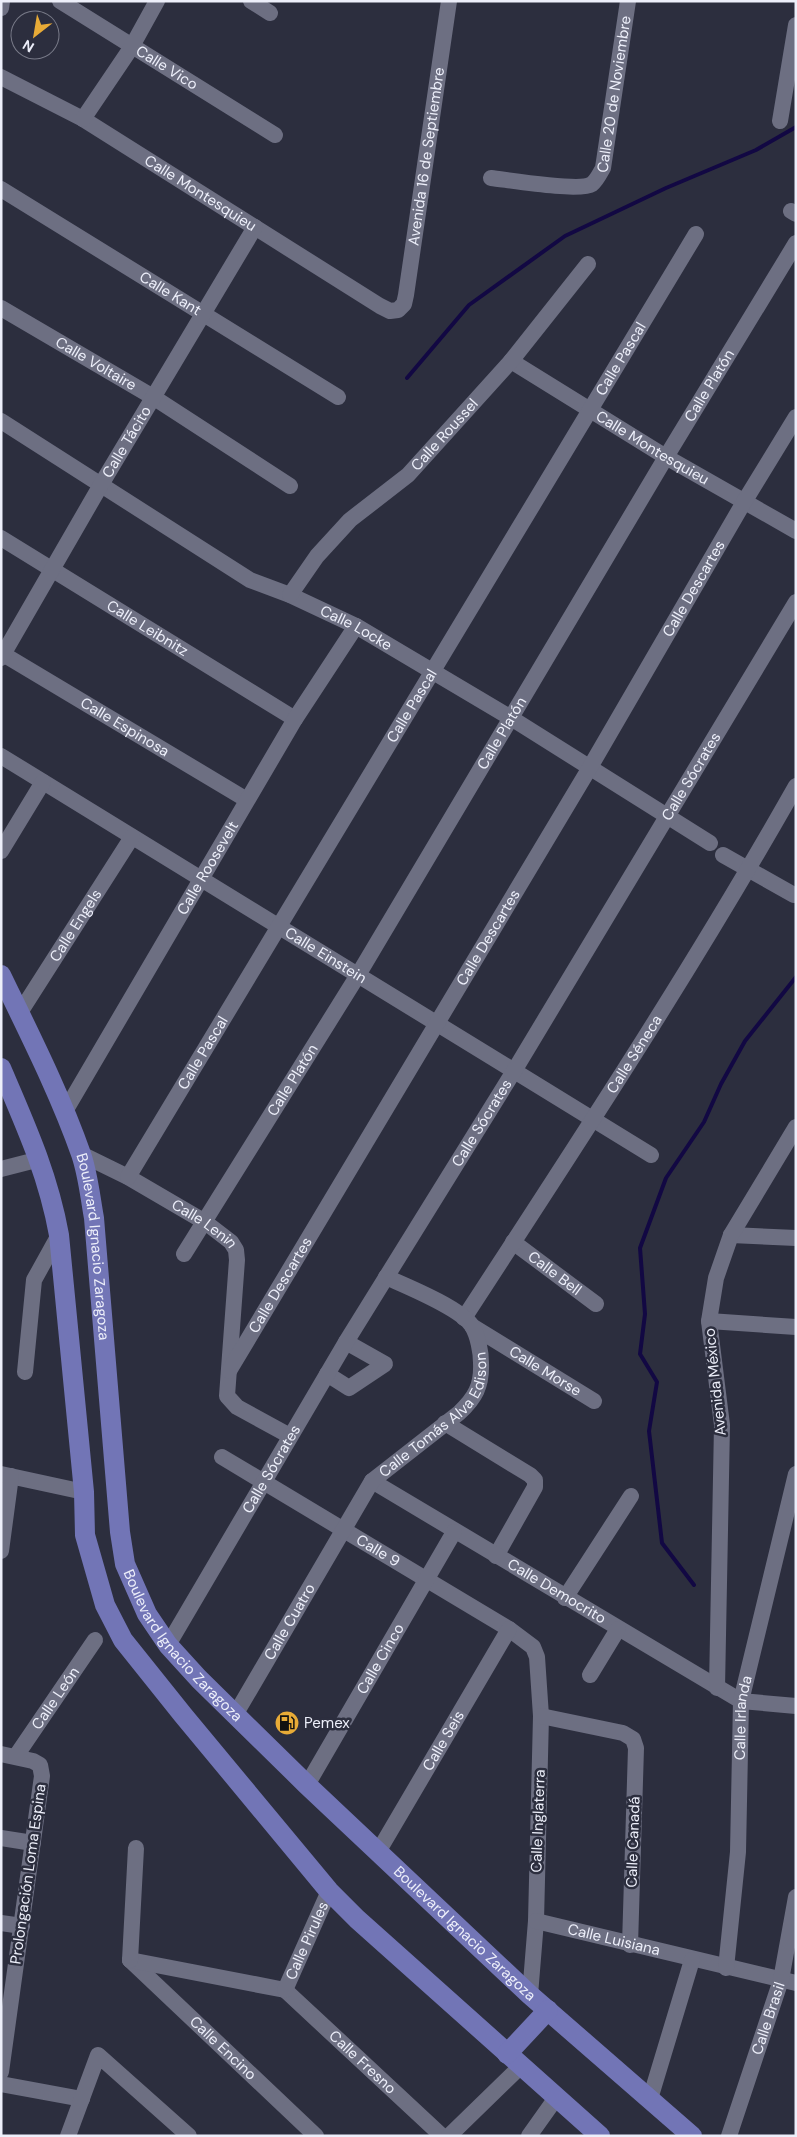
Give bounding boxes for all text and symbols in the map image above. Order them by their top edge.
north arrow [10,10,60,60]
street label: Calle 20 de Noviembre [592,14,636,174]
text: N [19,36,37,56]
street label: Calle Vico [132,41,202,95]
street label: Avenida 16 de Septiembre [403,66,449,247]
street label: Calle Montesquieu [141,150,260,236]
street label: Calle Kant [136,267,205,320]
street label: Calle Pascal [591,318,651,399]
street label: Calle Voltaire [52,332,140,395]
street label: Calle Platón [680,346,739,426]
street label: Calle Roussel [406,394,482,475]
street label: Calle Tácito [97,402,156,482]
street label: Calle Montesquieu [592,406,713,489]
street label: Calle Descartes [658,537,730,641]
street label: Calle Leibnitz [103,595,192,661]
street label: Calle Locke [317,601,396,655]
street label: Calle Pascal [382,665,442,746]
street label: Calle Espinosa [77,693,173,761]
street label: Calle Platón [472,693,531,773]
street label: Calle Sócrates [657,729,725,824]
street label: Calle Roosevelt [172,817,243,919]
street label: Calle Engels [45,885,106,966]
street label: Calle Descartes [452,886,525,989]
street label: Calle Einstein [281,923,370,988]
street label: Calle Séneca [602,1011,667,1097]
street label: Calle Pascal [173,1012,233,1093]
street label: Calle Platón [262,1040,323,1120]
street label: Calle Sócrates [447,1075,516,1171]
street label: Boulevard Ignacio Zaragoza [71,1151,114,1341]
street label: Calle Lenin [168,1195,242,1252]
street label: Calle Descartes [244,1233,317,1337]
street label: Calle Bell [524,1246,586,1300]
street label: Avenida México [699,1327,731,1437]
street label: Calle Morse [505,1341,585,1401]
street label: Calle Tomás Alva Edison [375,1351,491,1482]
street label: Calle Sócrates [237,1421,305,1517]
street label: Calle 9 [353,1530,404,1571]
street label: Calle Democrito [504,1554,610,1628]
street label: Boulevard Ignacio Zaragoza [119,1566,247,1726]
street label: Calle Cuatro [259,1580,320,1664]
street label: Calle Cinco [352,1620,409,1698]
street label: Calle León [27,1663,84,1733]
street label: Calle Irlanda [730,1674,757,1760]
street label: Calle Seis [418,1707,469,1775]
fuel station icon: Pemex [274,1710,300,1736]
place label: Pemex [304,1713,350,1733]
street label: Calle Inglaterra [526,1769,550,1873]
street label: Prolongación Loma Espina [5,1783,51,1965]
street label: Calle Canadá [621,1796,645,1888]
street label: Boulevard Ignacio Zaragoza [389,1862,540,2005]
street label: Calle Pirules [281,1898,333,1983]
street label: Calle Luisiana [566,1919,662,1960]
street label: Calle Brasil [747,1979,790,2057]
street label: Calle Encino [185,2011,261,2085]
street label: Calle Fresno [325,2026,401,2099]

